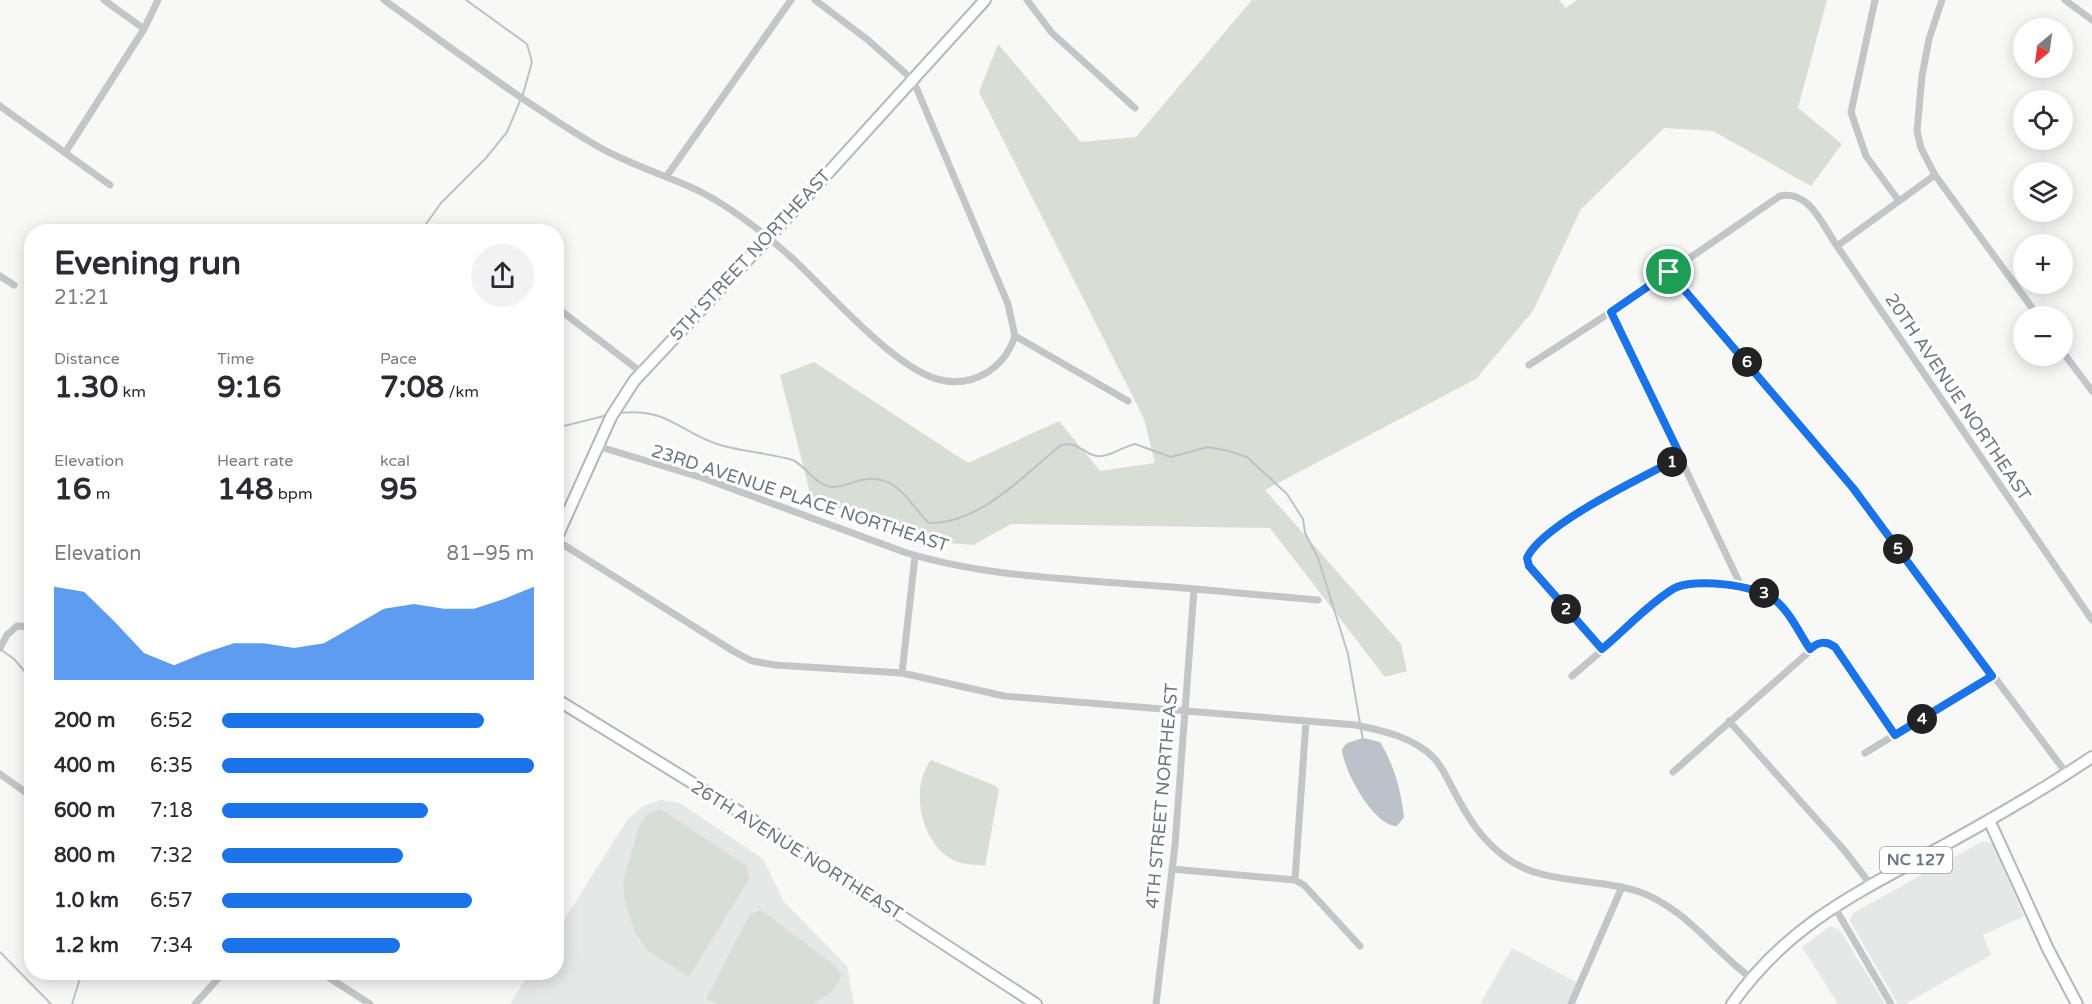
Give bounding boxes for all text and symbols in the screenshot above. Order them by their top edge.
north arrow [2013,18,2073,78]
map controls [2013,18,2073,366]
button: locate [2013,90,2073,150]
button: layers [2013,162,2073,222]
street label: 5TH STREET NORTHEAST [665,165,835,345]
button: + [2013,234,2073,294]
text: Evening run [54,244,241,283]
button: share [471,244,534,307]
pin [1643,246,1694,297]
icon: arrive [1652,255,1685,288]
text: 21:21 [54,286,109,310]
street label: 20TH AVENUE NORTHEAST [1880,289,2036,505]
button: − [2013,306,2073,366]
pin: 6 [1732,347,1762,377]
text: Distance [54,349,120,369]
text: Time [217,349,254,369]
text: Pace [380,349,417,369]
text: 6 [1742,352,1752,372]
text: 1.30 [54,369,118,406]
text: 9:16 [217,369,281,406]
text: 7:08 [380,369,444,406]
text: km [118,382,146,402]
text: /km [444,382,479,402]
street label: 23RD AVENUE PLACE NORTHEAST [649,439,951,557]
pin: 1 [1657,447,1687,477]
text: Elevation [54,451,124,471]
text: Heart rate [217,451,293,471]
text: kcal [380,451,410,471]
text: 1 [1667,452,1677,472]
text: 16 [54,471,92,508]
text: 148 [217,471,274,508]
text: 95 [380,471,418,508]
text: m [92,484,111,504]
text: bpm [274,484,313,504]
pin: 5 [1883,534,1913,564]
text: 5 [1893,539,1903,559]
text: Elevation [54,542,141,566]
text: 81–95 m [447,542,534,566]
pin: 3 [1749,578,1779,608]
text: 3 [1759,583,1769,603]
pin: 2 [1551,594,1581,624]
text: 2 [1561,599,1571,619]
street label: 4TH STREET NORTHEAST [1141,682,1183,910]
pin: 4 [1907,704,1937,734]
text: 200 m [54,709,115,733]
text: 6:52 [150,709,193,733]
text: 4 [1917,709,1927,729]
text: 400 m [54,754,115,778]
text: 6:35 [150,754,193,778]
street label: 26TH AVENUE NORTHEAST [687,776,907,924]
text: 600 m [54,799,115,823]
text: 7:18 [150,799,193,823]
text: 800 m [54,844,115,868]
text: 7:32 [150,844,193,868]
road number: NC 127 [1880,847,1952,873]
text: 1.0 km [54,889,119,913]
text: 6:57 [150,889,193,913]
text: 1.2 km [54,934,119,958]
text: 7:34 [150,934,193,958]

